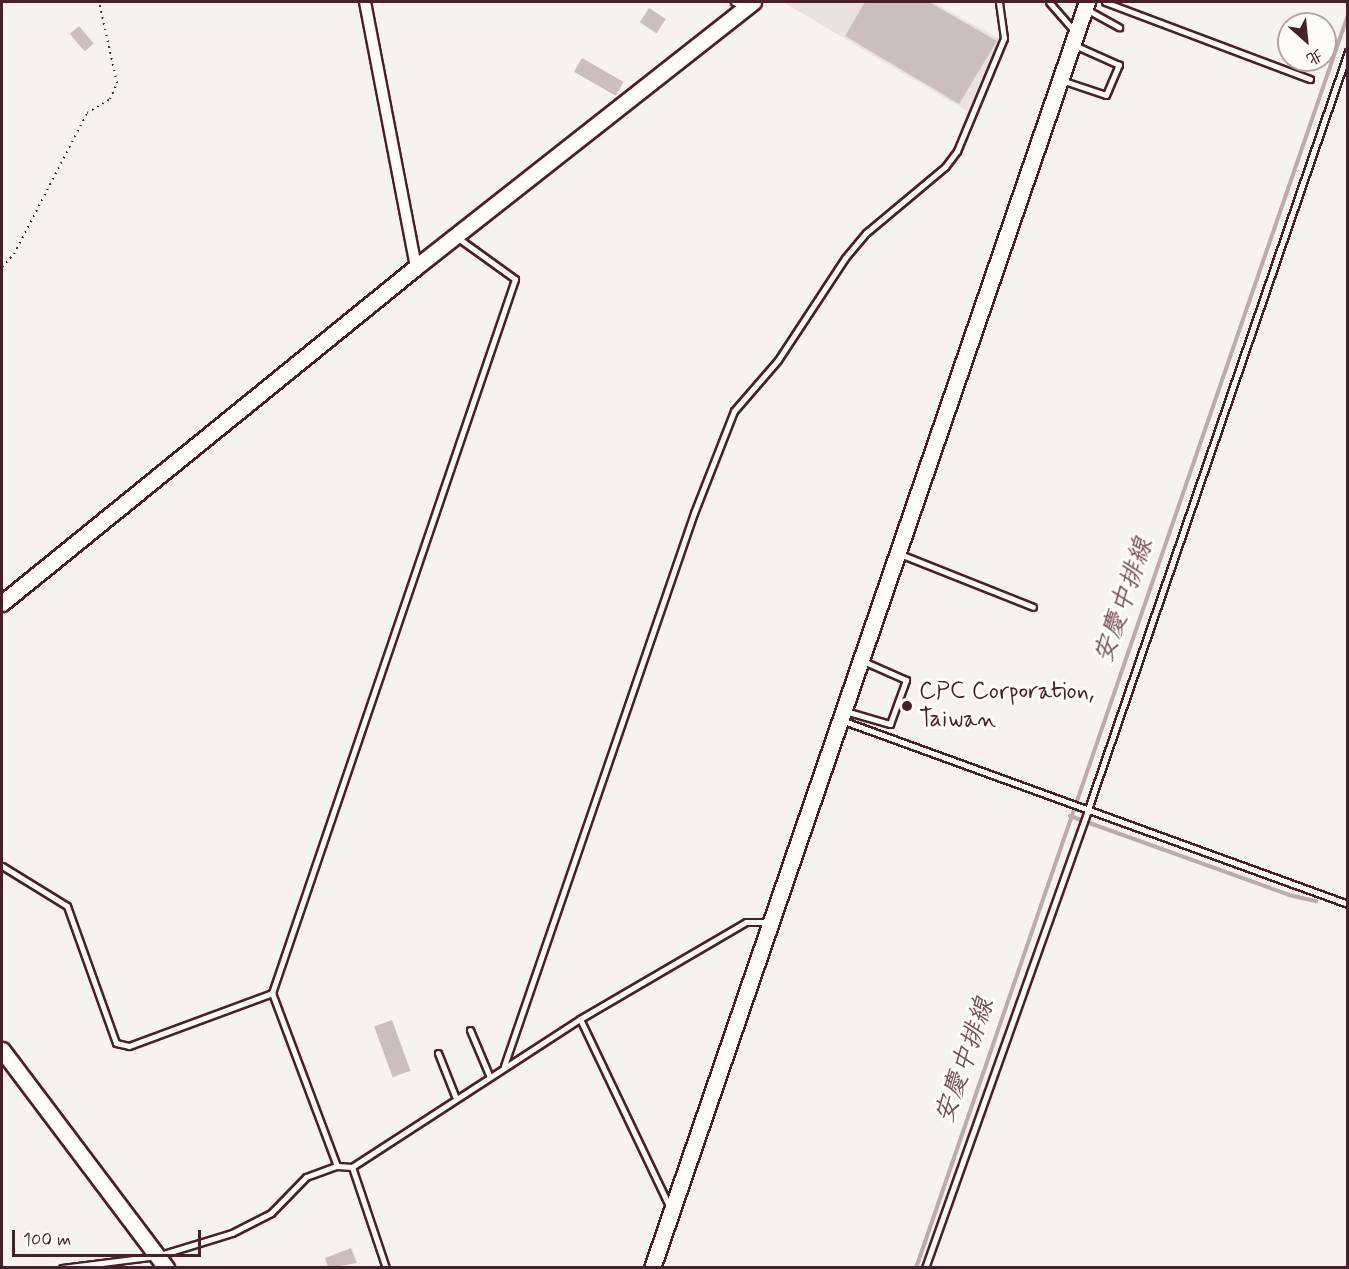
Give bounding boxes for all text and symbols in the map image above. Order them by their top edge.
north arrow [1277,12,1337,72]
text: 北 [1303,44,1326,70]
water label: 安慶中排線 [1089,534,1161,668]
place label: CPC Corporation, Taiwan [919,678,1094,734]
marker: CPC Corporation, Taiwan [900,699,914,713]
water label: 安慶中排線 [930,994,1002,1128]
scale bar [15,1218,204,1256]
text: 100 m [23,1228,71,1252]

